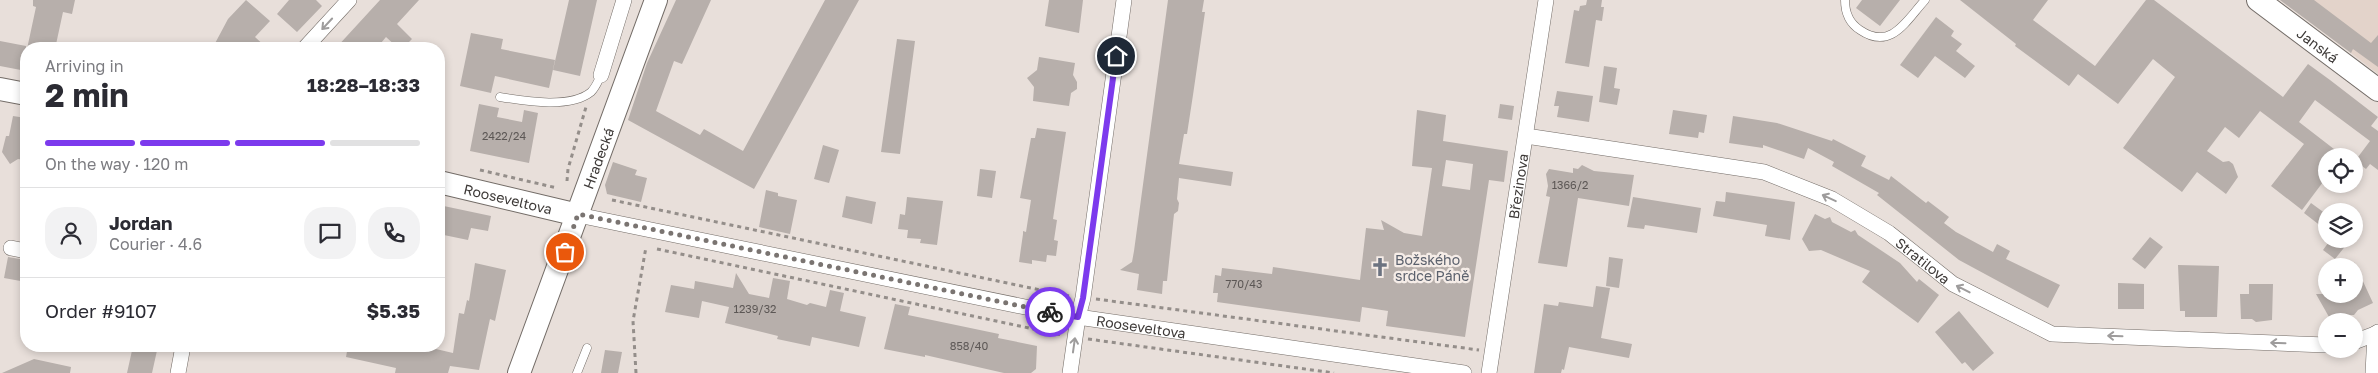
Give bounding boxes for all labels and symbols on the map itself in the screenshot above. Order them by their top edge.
one-way arrow [321,18,332,31]
street label: Janská [2294,24,2342,66]
pin [1095,35,1137,77]
street label: Hradecká [579,125,617,191]
house number: 2422/24 [482,129,526,142]
street label: Březinova [1504,152,1531,220]
house number: 1366/2 [1552,178,1588,191]
street label: Rooseveltova [462,180,554,217]
one-way arrow [1822,193,1837,202]
pin [544,231,586,273]
street label: Stratilova [1893,233,1954,287]
place label: Božského srdce Páně [1395,251,1469,284]
church icon: Božského srdce Páně [1369,256,1391,278]
house number: 770/43 [1226,277,1262,290]
one-way arrow [1956,284,1971,294]
courier [1025,287,1075,337]
house number: 1239/32 [734,302,776,315]
street label: Rooseveltova [1095,311,1187,341]
one-way arrow [2107,332,2123,341]
one-way arrow [1069,337,1079,353]
house number: 858/40 [950,339,988,352]
one-way arrow [2270,339,2286,348]

